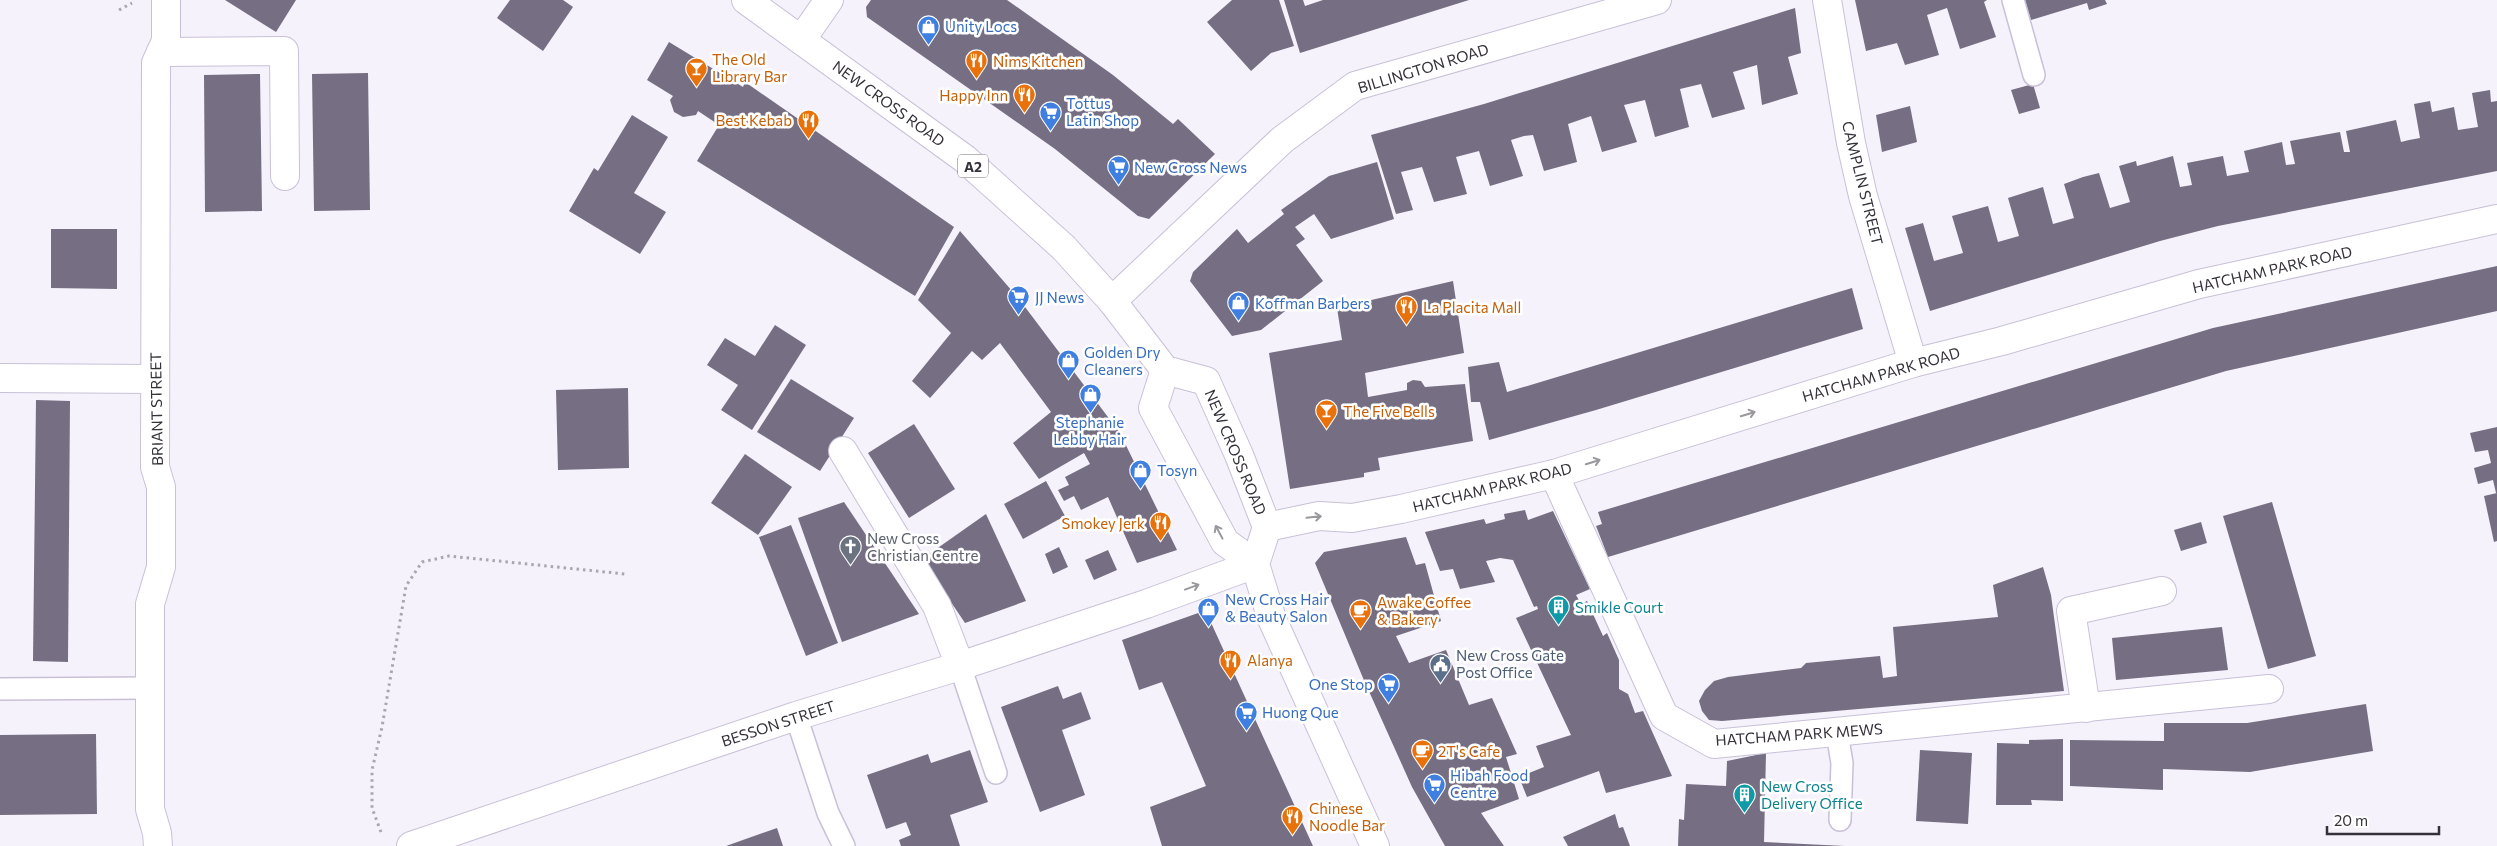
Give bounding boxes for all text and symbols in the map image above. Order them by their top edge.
shop icon: Unity Locs [917,14,941,45]
place label: Unity Locs [945,17,1017,35]
street label: BILLINGTON ROAD [1355,40,1491,96]
restaurant icon: Nims Kitchen [965,49,989,80]
place label: The Old Library Bar [712,50,787,85]
place label: Nims Kitchen [993,52,1083,70]
bar icon: The Old Library Bar [684,56,708,87]
street label: NEW CROSS ROAD [829,56,949,150]
restaurant icon: Happy Inn [1012,83,1036,114]
place label: Happy Inn [939,86,1008,104]
place label: Tottus Latin Shop [1066,94,1139,129]
supermarket icon: Tottus Latin Shop [1038,100,1062,131]
restaurant icon: Best Kebab [796,108,820,139]
place label: Best Kebab [716,111,792,129]
street label: CAMPLIN STREET [1839,119,1887,247]
road number: A2 [958,154,988,178]
supermarket icon: New Cross News [1106,155,1130,186]
place label: New Cross News [1134,158,1247,176]
street label: HATCHAM PARK ROAD [2190,242,2354,296]
supermarket icon: JJ News [1007,285,1031,316]
place label: JJ News [1035,288,1085,306]
shop icon: Koffman Barbers [1227,291,1251,322]
place label: Koffman Barbers [1255,294,1370,312]
restaurant icon: La Placita Mall [1395,295,1419,326]
place label: La Placita Mall [1423,298,1521,316]
place label: Golden Dry Cleaners [1084,343,1161,378]
street label: HATCHAM PARK ROAD [1800,343,1962,405]
shop icon: Golden Dry Cleaners [1056,349,1080,380]
street label: BRIANT STREET [146,352,166,466]
shop icon: Stephanie Lebby Hair [1078,382,1102,413]
street label: NEW CROSS ROAD [1201,387,1271,517]
bar icon: The Five Bells [1315,399,1339,430]
place label: The Five Bells [1343,402,1435,420]
one-way arrow [1739,409,1755,418]
place label: Stephanie Lebby Hair [1053,413,1127,448]
one-way arrow [1584,457,1600,467]
shop icon: Tosyn [1129,458,1153,489]
street label: HATCHAM PARK ROAD [1410,458,1574,516]
place label: Tosyn [1157,461,1197,479]
restaurant icon: Smokey Jerk [1149,511,1173,542]
one-way arrow [1306,512,1322,522]
place label: Smokey Jerk [1062,514,1145,532]
one-way arrow [1214,525,1224,540]
place label: New Cross Christian Centre [867,529,978,564]
church icon: New Cross Christian Centre [839,535,863,566]
one-way arrow [1183,582,1199,591]
place label: New Cross Hair & Beauty Salon [1225,590,1329,625]
place label: Awake Coffee & Bakery [1377,593,1471,628]
building icon: Smikle Court [1547,595,1571,626]
shop icon: New Cross Hair & Beauty Salon [1197,596,1221,627]
place label: Smikle Court [1575,598,1663,616]
cafe icon: Awake Coffee & Bakery [1349,599,1373,630]
place label: New Cross Gate Post Office [1456,646,1564,681]
restaurant icon: Alanya [1219,648,1243,679]
place label: Alanya [1247,651,1293,669]
public building icon: New Cross Gate Post Office [1428,652,1452,683]
supermarket icon: One Stop [1377,672,1401,703]
place label: One Stop [1309,675,1373,693]
street label: BESSON STREET [719,696,837,750]
supermarket icon: Huong Que [1234,700,1258,731]
place label: Huong Que [1262,703,1339,721]
street label: HATCHAM PARK MEWS [1715,719,1883,749]
cafe icon: 2T's Cafe [1410,739,1434,770]
place label: 2T's Cafe [1438,742,1500,760]
place label: Hibah Food Centre [1450,766,1528,801]
supermarket icon: Hibah Food Centre [1422,772,1446,803]
place label: New Cross Delivery Office [1761,777,1863,812]
building icon: New Cross Delivery Office [1733,783,1757,814]
place label: Chinese Noodle Bar [1309,799,1385,834]
scale bar [2327,804,2440,836]
restaurant icon: Chinese Noodle Bar [1281,805,1305,836]
text: 20 m [2334,811,2368,829]

